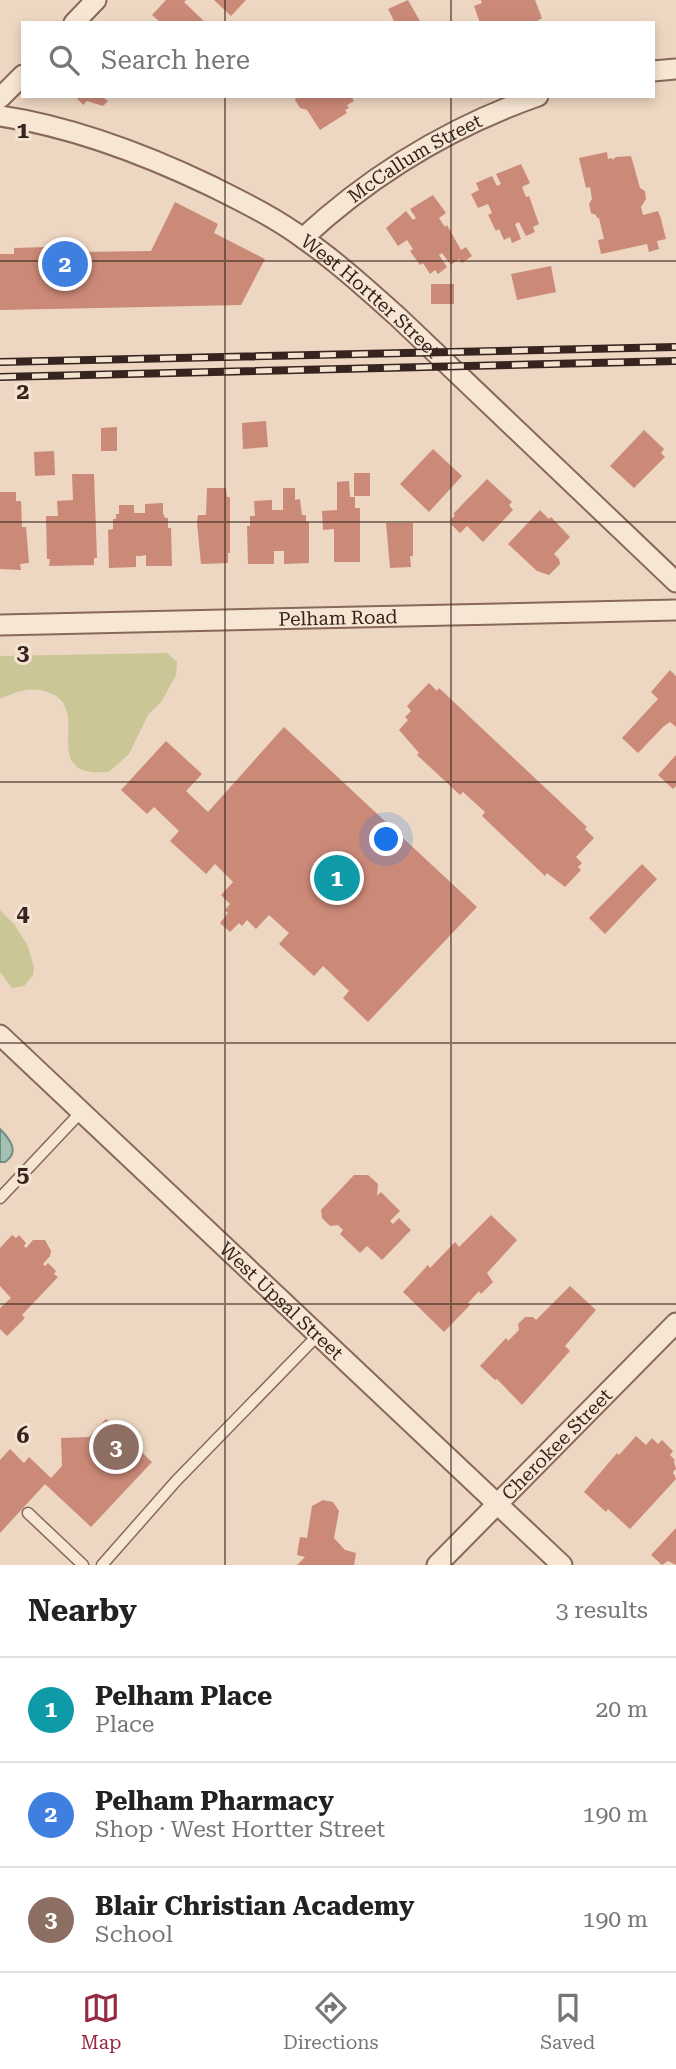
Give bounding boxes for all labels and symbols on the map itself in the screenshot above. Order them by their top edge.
street label: McCallum Street [343,109,485,207]
text: 1 [17,117,30,144]
street label: West Hortter Street [297,229,445,363]
pin: 2 [42,238,88,290]
text: 2 [17,378,29,405]
street label: Pelham Road [278,605,398,630]
text: 3 [17,639,30,666]
your location [369,822,403,856]
pin: 1 [314,852,360,904]
text: 4 [17,900,30,927]
text: 5 [17,1161,30,1188]
street label: West Upsal Street [215,1237,348,1364]
street label: Cherokee Street [496,1384,616,1505]
pin: 3 [93,1421,139,1473]
text: 6 [17,1422,30,1449]

